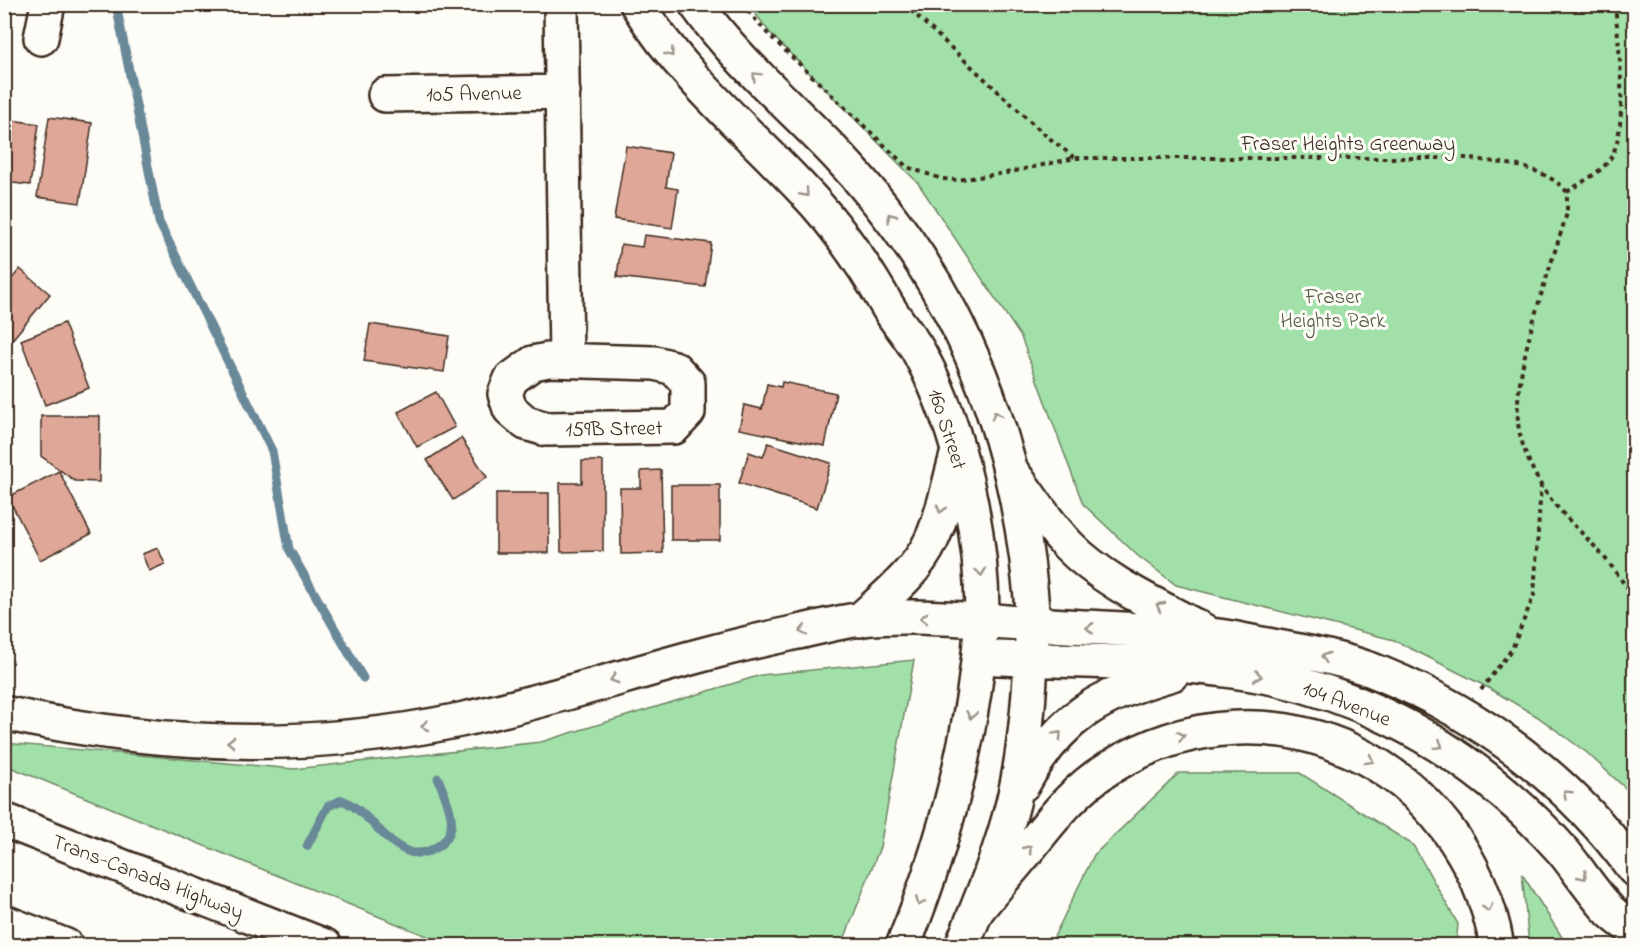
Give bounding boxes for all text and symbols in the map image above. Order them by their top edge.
one-way arrow [662,46,673,57]
one-way arrow [753,72,763,83]
street label: 105 Avenue [426,79,523,111]
street label: Fraser Heights Greenway [1240,130,1455,162]
one-way arrow [798,186,809,196]
one-way arrow [887,212,898,223]
park label: Fraser Heights Park [1281,283,1386,339]
street label: 160 Street [919,385,973,474]
one-way arrow [991,410,1003,421]
street label: 159B Street [565,414,663,446]
one-way arrow [936,503,948,513]
one-way arrow [974,567,986,576]
one-way arrow [1156,602,1166,613]
one-way arrow [919,612,928,624]
one-way arrow [1085,622,1094,635]
one-way arrow [798,624,808,637]
one-way arrow [1320,652,1330,664]
one-way arrow [1253,669,1263,681]
one-way arrow [609,672,619,685]
street label: 104 Avenue [1298,674,1395,736]
one-way arrow [965,709,978,719]
one-way arrow [420,719,430,732]
one-way arrow [1176,730,1186,743]
one-way arrow [1050,732,1061,743]
one-way arrow [227,736,236,749]
one-way arrow [1433,738,1443,750]
one-way arrow [1363,753,1374,764]
one-way arrow [1563,791,1574,802]
street label: Trans-Canada Highway [46,827,247,930]
one-way arrow [1021,845,1032,856]
one-way arrow [1575,869,1586,880]
one-way arrow [915,896,927,907]
one-way arrow [1481,902,1493,913]

